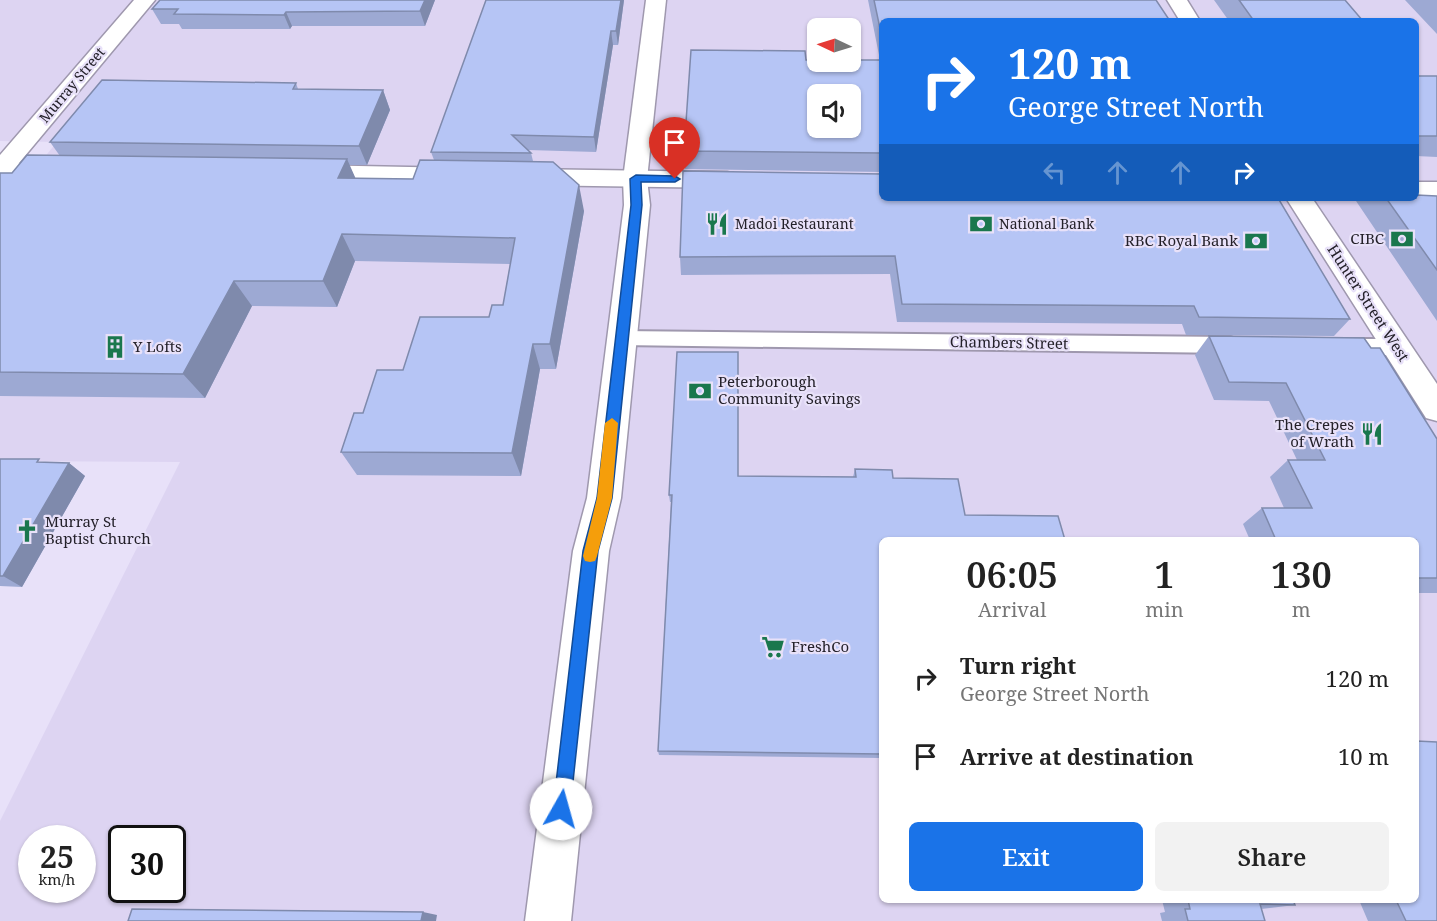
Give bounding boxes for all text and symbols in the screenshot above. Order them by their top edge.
north arrow [807,18,861,72]
map controls [807,18,861,138]
text: 120 m [1008,34,1132,91]
icon: right [909,42,987,120]
street label: Murray Street [34,43,109,126]
button: sound [807,84,861,138]
text: George Street North [1008,88,1264,125]
pin [649,117,700,179]
icon: arrive [658,126,691,159]
icon: left [1038,156,1071,189]
icon: ahead [1101,156,1134,189]
icon: ahead [1164,156,1197,189]
icon: right [1227,156,1260,189]
restaurant icon: Madoi Restaurant [704,211,730,237]
bank icon: National Bank [968,211,994,237]
place label: Madoi Restaurant [735,214,854,233]
place label: National Bank [999,214,1095,233]
bank icon: CIBC [1389,226,1415,252]
bank icon: RBC Royal Bank [1243,228,1269,254]
place label: CIBC [1350,228,1384,248]
place label: RBC Royal Bank [1125,230,1238,250]
street label: Hunter Street West [1323,240,1414,365]
street label: Chambers Street [950,331,1068,353]
building icon: Y Lofts [102,334,128,360]
place label: Y Lofts [132,336,182,356]
place label: Peterborough Community Savings [718,371,861,408]
bank icon: Peterborough Community Savings [687,378,713,404]
place label: The Crepes of Wrath [1275,414,1354,451]
restaurant icon: The Crepes of Wrath [1359,421,1385,447]
place label: Murray St Baptist Church [45,511,151,548]
church icon: Murray St Baptist Church [14,518,40,544]
text: 06:05 [966,550,1058,599]
text: 1 [1154,550,1175,599]
text: 130 [1271,550,1332,599]
text: Arrival [978,596,1046,623]
text: min [1145,596,1184,623]
text: m [1292,596,1311,623]
supermarket icon: FreshCo [760,634,786,660]
place label: FreshCo [791,636,849,656]
text: Turn right [960,650,1076,680]
icon: right [909,662,942,695]
text: 120 m [1326,663,1389,693]
text: George Street North [960,680,1150,707]
icon: arrive [909,740,942,773]
text: Arrive at destination [960,741,1194,771]
text: 10 m [1338,741,1389,771]
position arrow [529,777,593,841]
button: Exit [909,822,1143,891]
button: Share [1155,822,1389,891]
speed limit sign: 30 [108,825,186,903]
text: 25 [40,836,74,877]
text: km/h [39,869,75,889]

